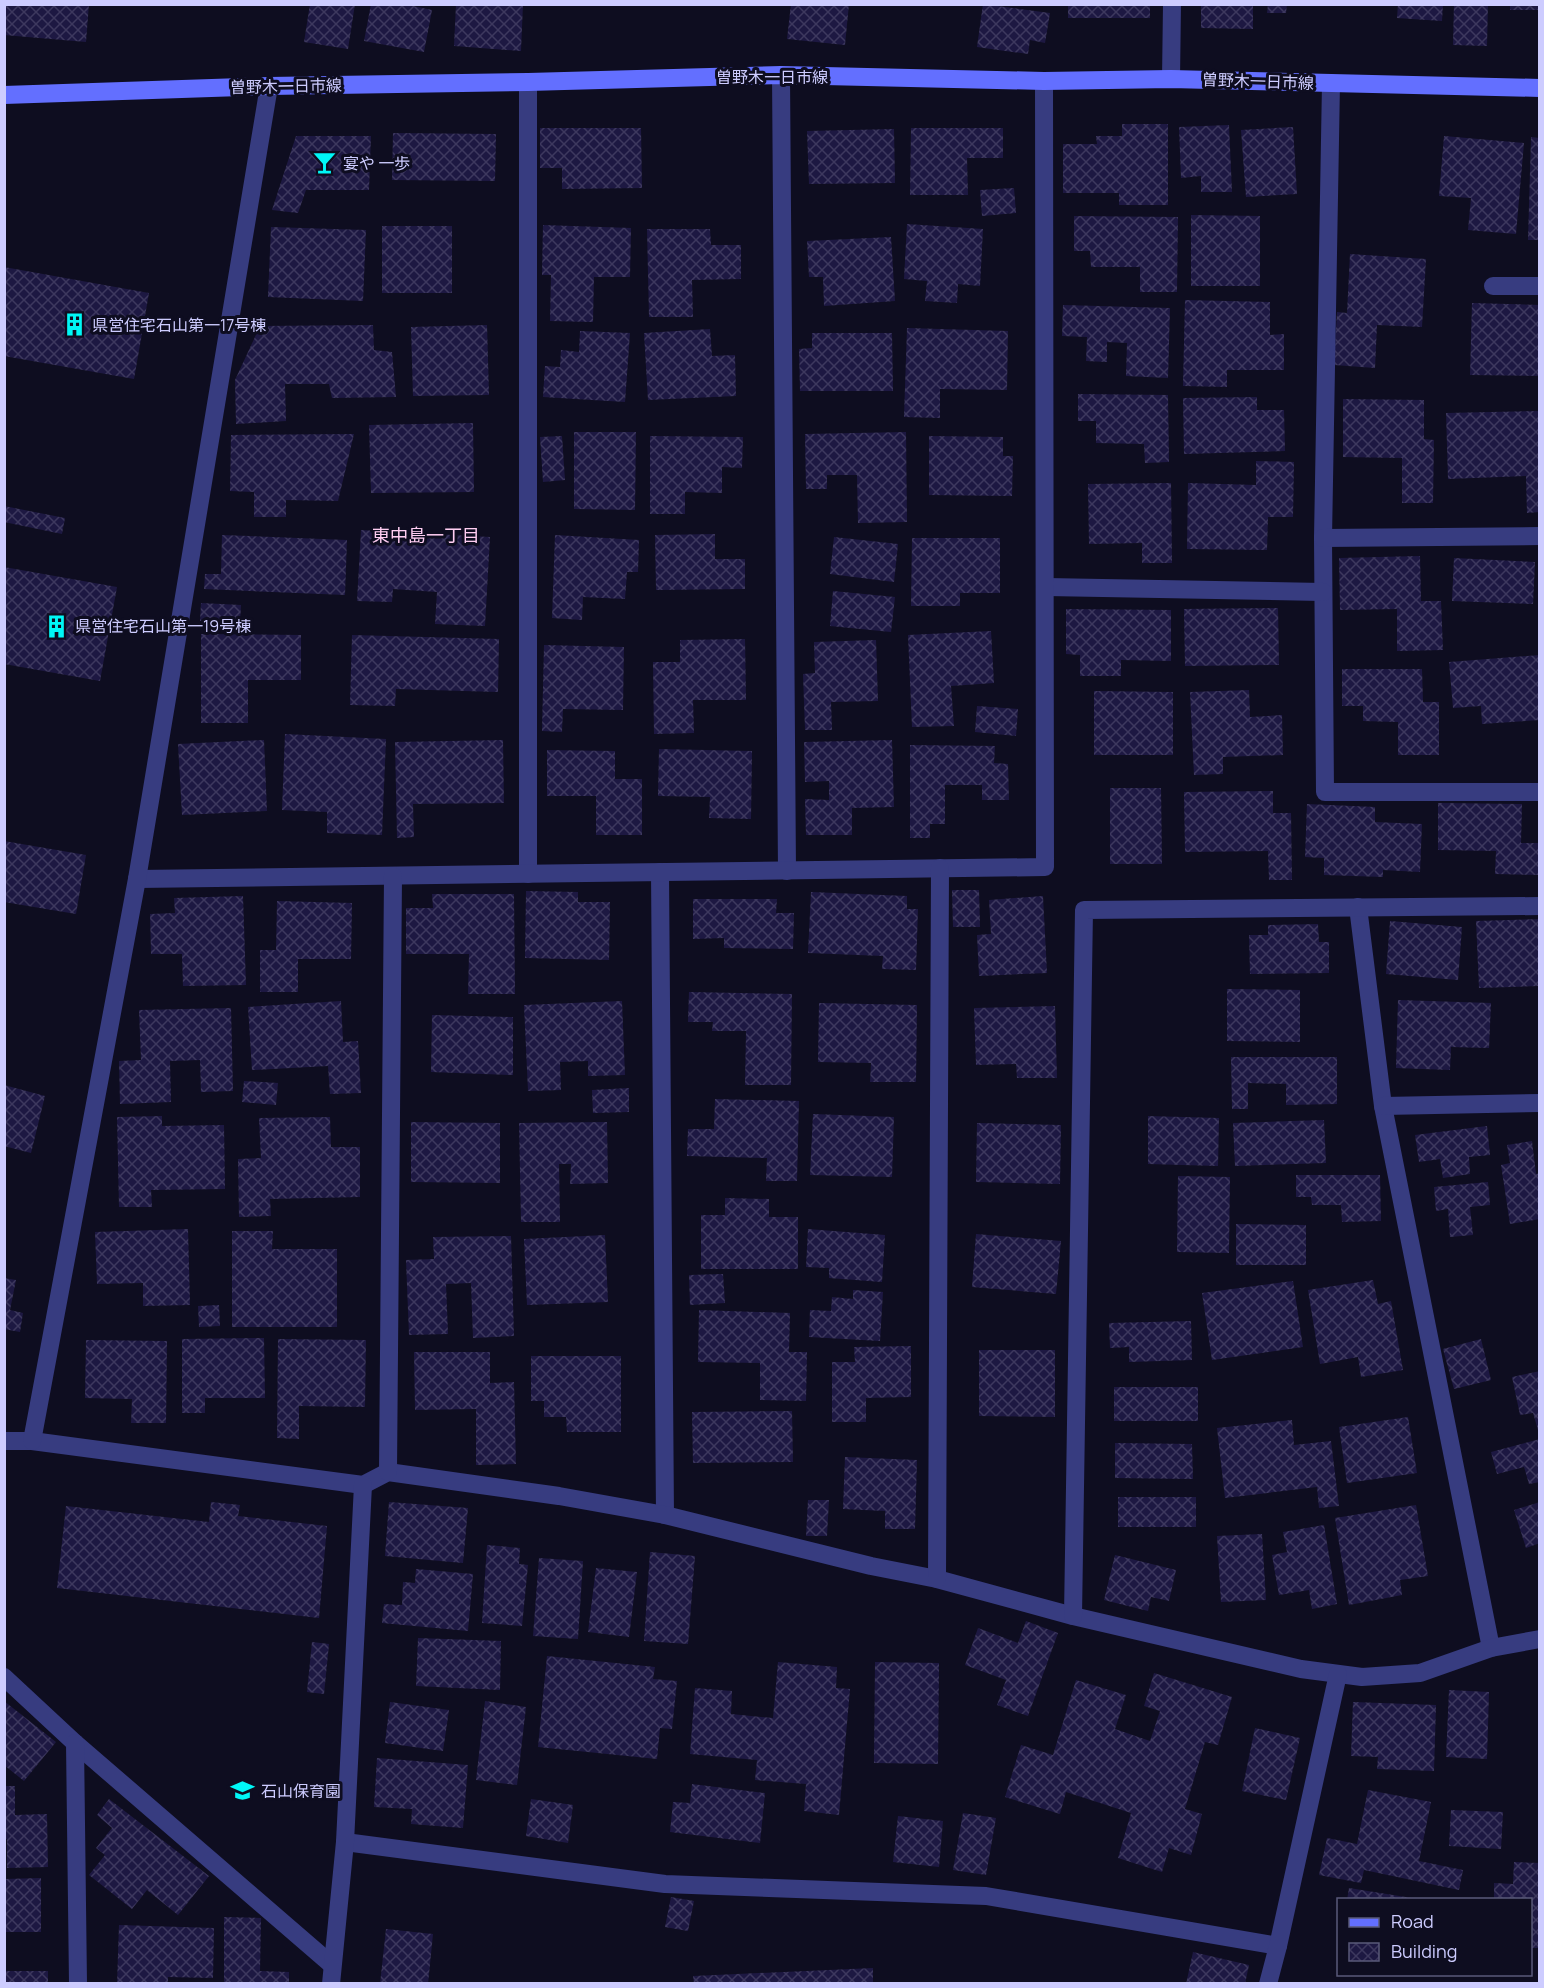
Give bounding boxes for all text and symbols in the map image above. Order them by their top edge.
street label: 曽野木一日市線 [716,66,828,88]
street label: 曽野木一日市線 [1202,68,1314,94]
street label: 曽野木一日市線 [230,74,342,98]
bar icon: 宴や 一歩 [312,150,338,176]
place label: 宴や 一歩 [343,152,410,174]
building icon: 県営住宅石山第一17号棟 [61,312,87,338]
place label: 県営住宅石山第一17号棟 [92,314,266,336]
district label: 東中島一丁目 [372,523,480,547]
building icon: 県営住宅石山第一19号棟 [44,613,70,639]
place label: 県営住宅石山第一19号棟 [75,615,251,637]
school or university icon: 石山保育園 [230,1778,256,1804]
place label: 石山保育園 [261,1780,341,1802]
legend [1337,1898,1532,1976]
text: Road [1391,1909,1434,1933]
text: Building [1391,1939,1457,1963]

